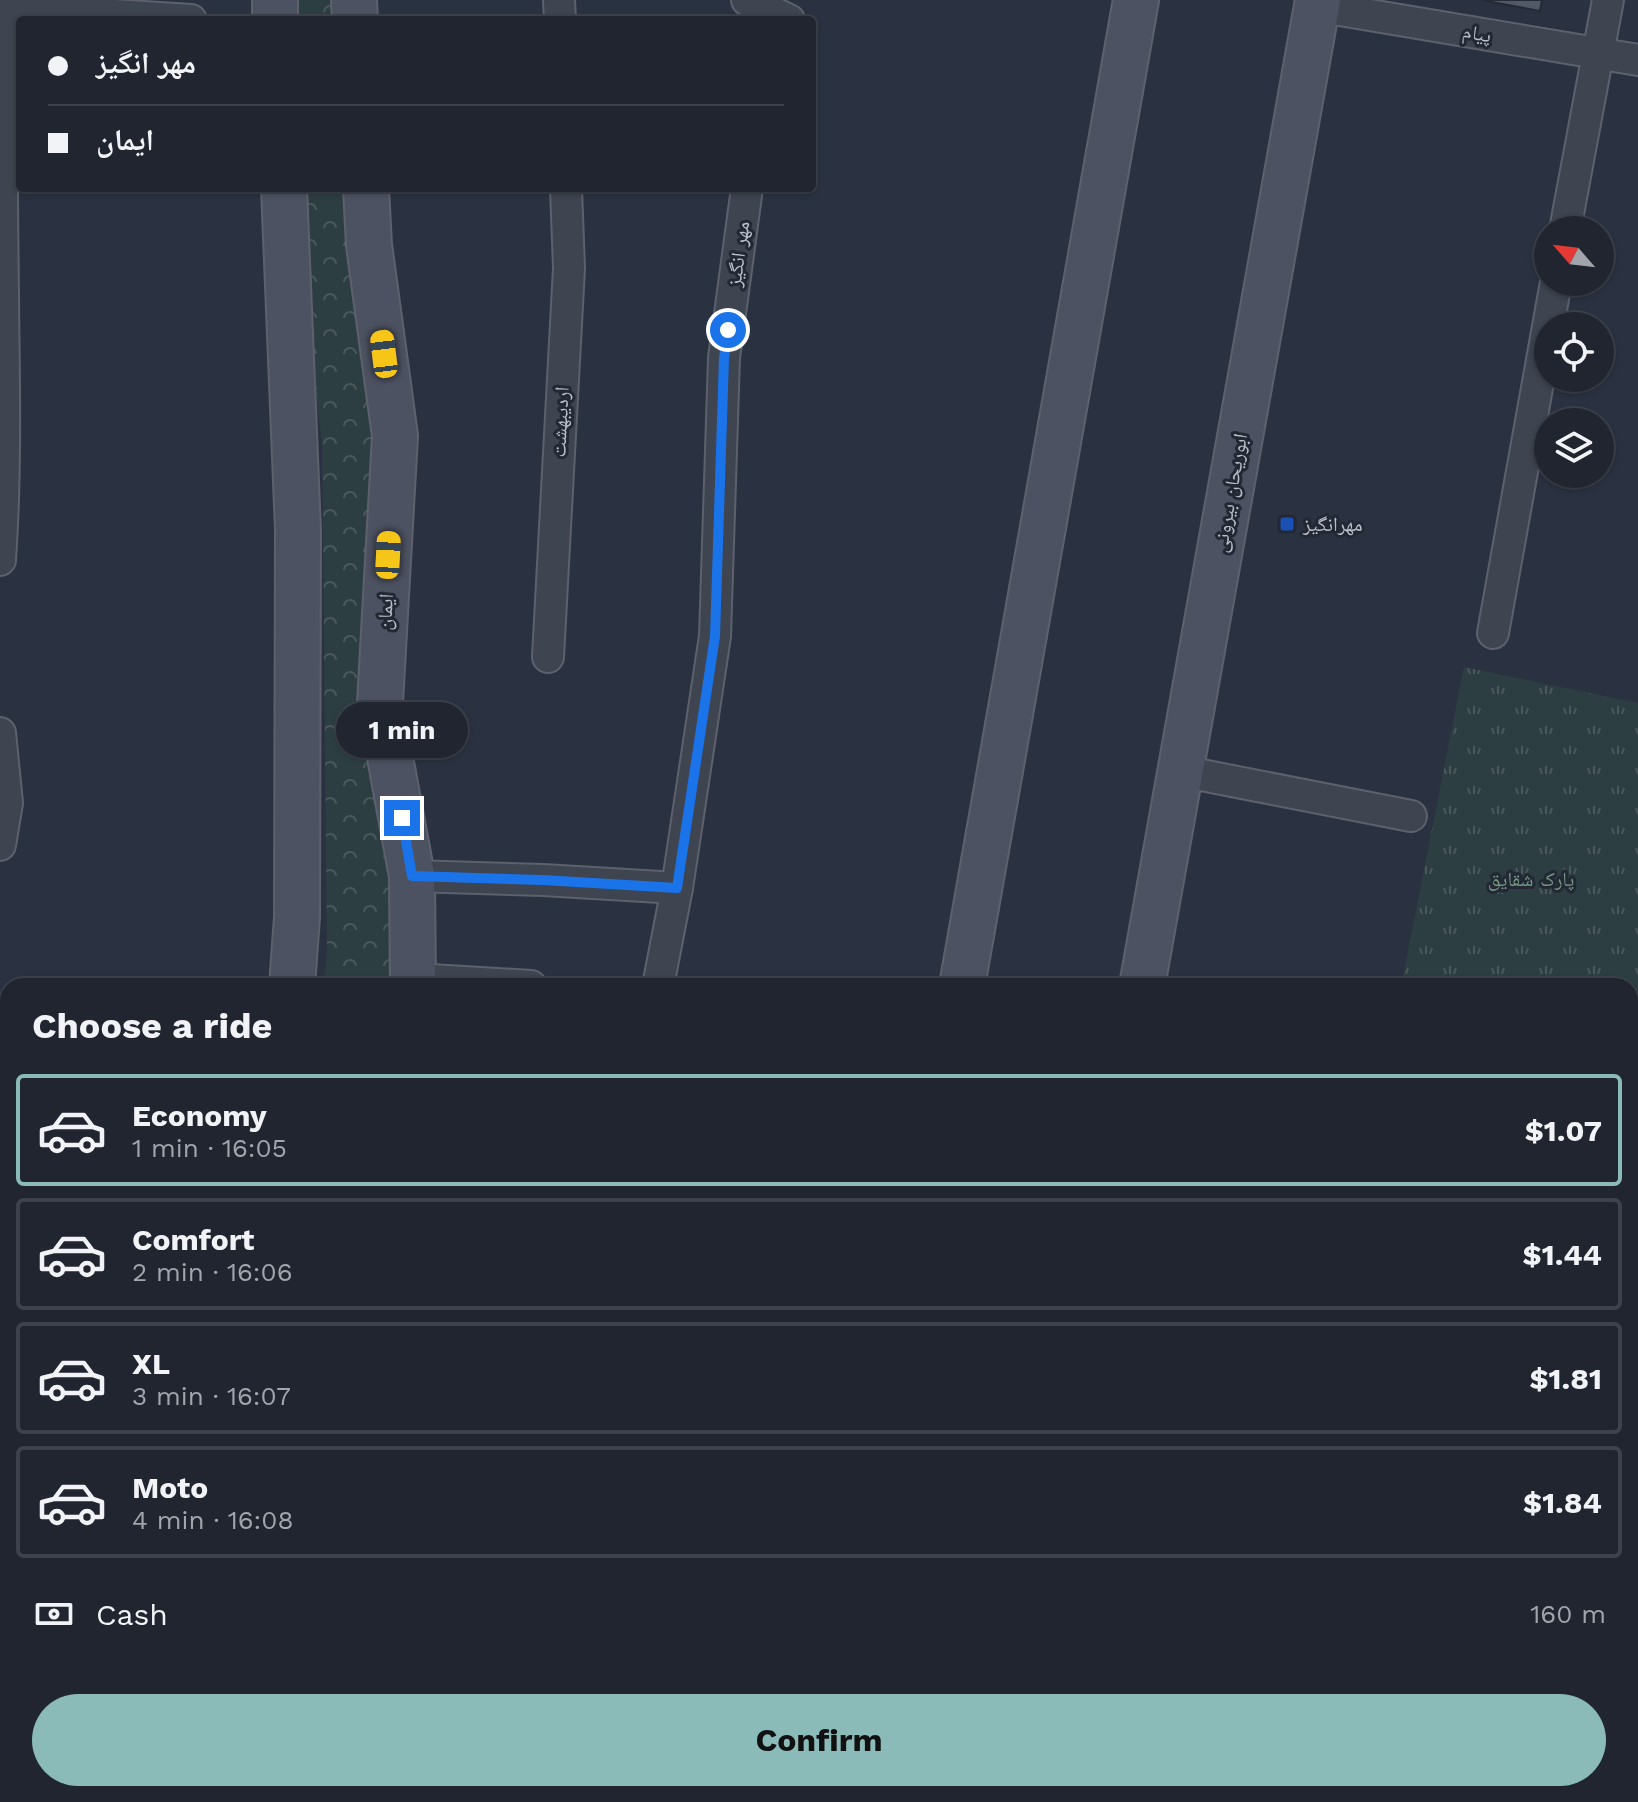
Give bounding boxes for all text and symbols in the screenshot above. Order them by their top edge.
street label: پیام [1460,19,1493,49]
text: مهر انگیز [96,45,196,80]
text: ایمان [96,122,154,157]
north arrow [1534,216,1614,296]
map controls [1534,216,1614,488]
street label: مهر انگیز [721,219,755,290]
route start [710,312,746,348]
button: locate [1534,312,1614,392]
car [369,329,399,379]
street label: اردیبهشت [546,386,574,458]
button: layers [1534,408,1614,488]
street label: ابوریحان بیرونی [1208,432,1252,554]
place label: مهرانگیز [1302,512,1363,536]
marker: مهرانگیز [1278,515,1296,533]
car [375,530,401,580]
street label: ایمان [372,593,398,631]
callout: 1 min [336,702,468,758]
text: 1 min [369,715,435,745]
route end [384,800,420,836]
park label: پارک شقایق [1488,867,1574,891]
text: Choose a ride [32,1005,272,1047]
icon: car [36,1094,108,1166]
text: Economy [132,1098,267,1133]
text: $1.07 [1525,1113,1602,1148]
text: 1 min · 16:05 [132,1133,287,1163]
icon: car [36,1218,108,1290]
text: Comfort [132,1222,254,1257]
text: $1.44 [1523,1237,1602,1272]
text: 2 min · 16:06 [132,1257,293,1287]
icon: car [36,1342,108,1414]
text: XL [132,1346,170,1381]
text: $1.81 [1529,1361,1602,1396]
text: 3 min · 16:07 [132,1381,291,1411]
icon: car [36,1466,108,1538]
text: Moto [132,1470,208,1505]
text: $1.84 [1523,1485,1602,1520]
text: 4 min · 16:08 [132,1505,293,1535]
icon: cash [32,1592,76,1636]
text: Cash [96,1597,168,1632]
text: 160 m [1530,1599,1606,1629]
button: Confirm [32,1694,1606,1786]

